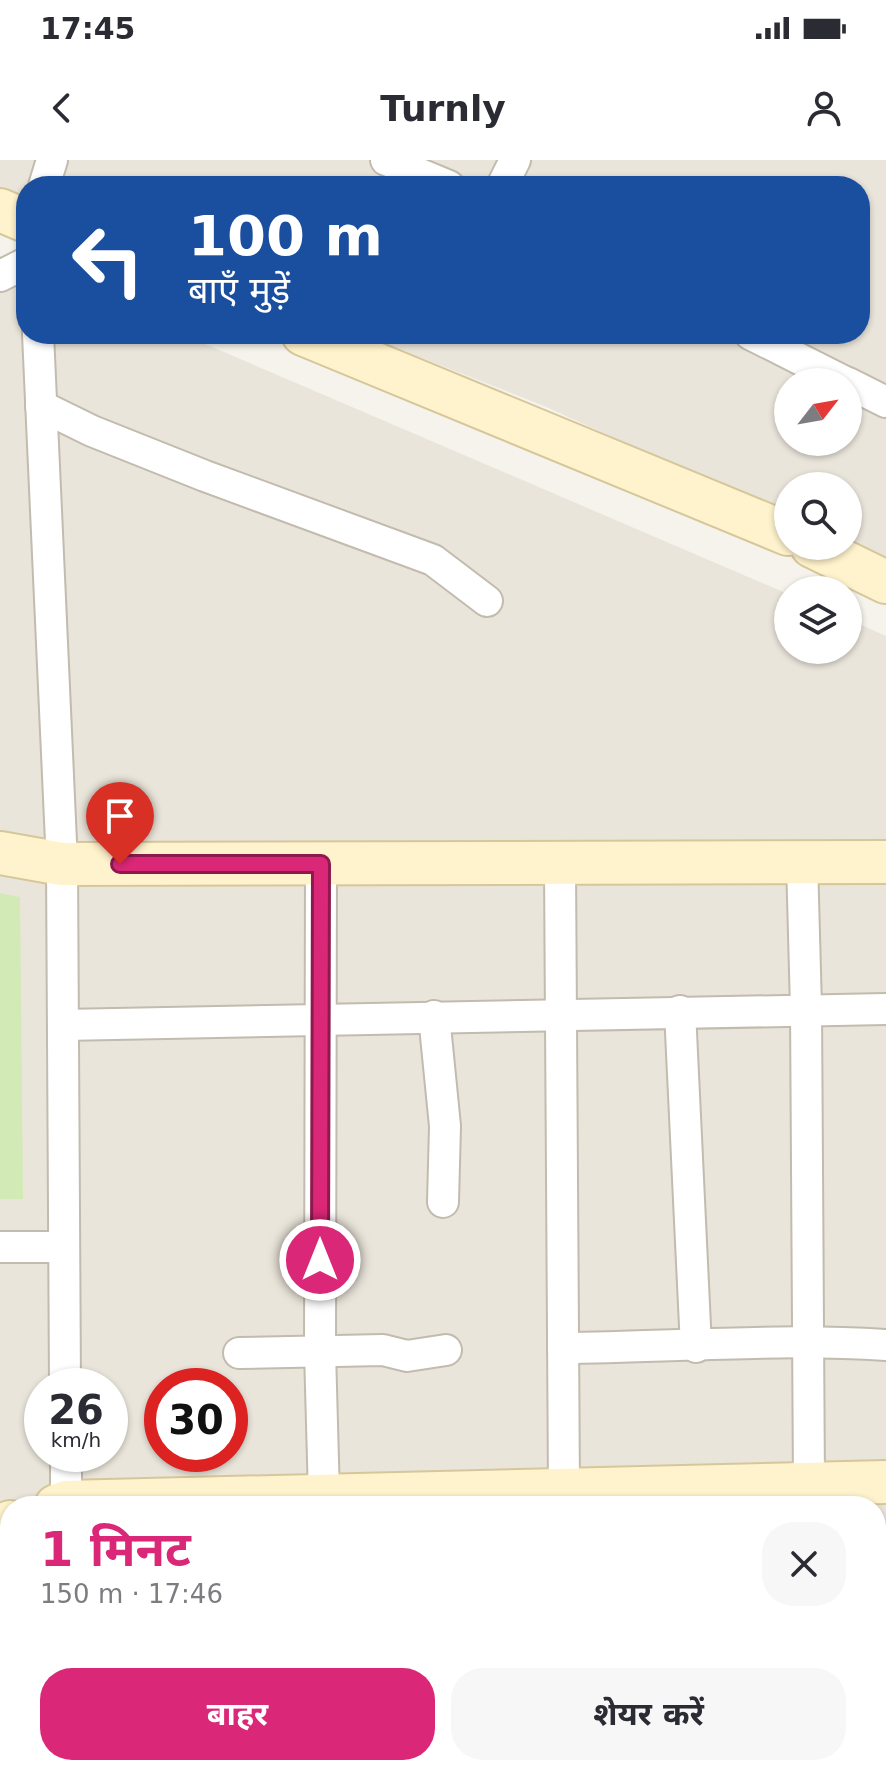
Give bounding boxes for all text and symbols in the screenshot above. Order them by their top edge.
text: 17:45 [40,11,136,46]
icon: back [40,86,84,130]
icon: person [802,86,846,130]
text: Turnly [380,88,506,129]
text: 100 m [188,203,383,268]
icon: left [56,208,160,312]
text: बाएँ मुड़ें [188,270,290,311]
north arrow [774,368,862,456]
map controls [774,368,862,664]
button: search [774,472,862,560]
button: layers [774,576,862,664]
pin [86,782,154,864]
icon: arrive [98,794,142,838]
position arrow [278,1218,362,1302]
speed limit sign: 30 [144,1368,248,1472]
text: 26 [48,1387,104,1433]
text: km/h [51,1428,101,1452]
text: 1 मिनट [40,1521,191,1577]
button: close [762,1522,846,1606]
text: 150 m · 17:46 [40,1579,223,1609]
button: बाहर [40,1668,435,1760]
button: शेयर करें [451,1668,846,1760]

